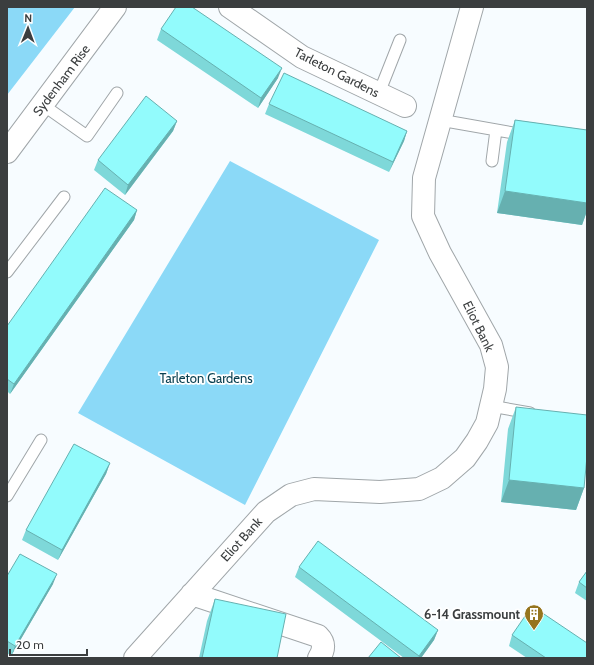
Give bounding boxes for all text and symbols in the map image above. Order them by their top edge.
north arrow [8,8,48,48]
text: N [24,11,32,25]
street label: Sydenham Rise [29,41,93,119]
street label: Tarleton Gardens [292,44,383,101]
street label: Eliot Bank [460,298,498,354]
park label: Tarleton Gardens [159,370,253,386]
street label: Eliot Bank [217,513,265,565]
building icon: 6-14 Grassmount [523,603,545,631]
place label: 6-14 Grassmount [424,606,521,622]
scale bar [10,631,87,657]
text: 20 m [16,637,44,652]

